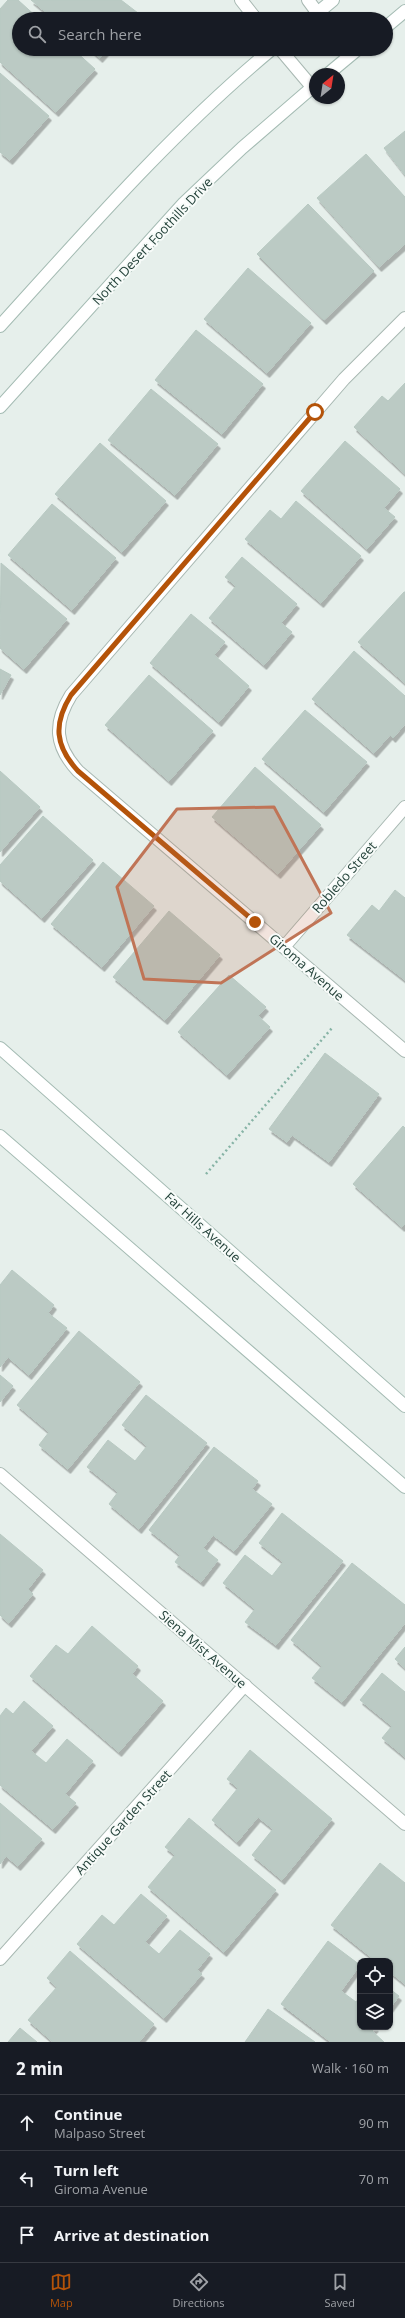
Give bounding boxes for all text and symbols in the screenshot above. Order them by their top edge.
search box [12,12,393,56]
icon: search [26,23,48,45]
text: Search here [58,24,142,44]
north arrow [309,68,345,104]
street label: North Desert Foothills Drive [88,173,216,309]
route start [306,403,324,421]
street label: Robledo Street [308,837,381,917]
route end [246,913,264,931]
street label: Giroma Avenue [266,929,348,1005]
street label: Far Hills Avenue [161,1188,245,1266]
street label: Siena Mist Avenue [155,1606,251,1692]
street label: Antique Garden Street [71,1765,175,1878]
map controls [357,1958,393,2030]
button: locate [357,1958,393,1994]
button: layers [357,1994,393,2030]
text: 2 min [16,2057,63,2080]
text: Walk · 160 m [312,2059,389,2077]
text: Continue [54,2104,122,2124]
icon: ahead [16,2112,38,2134]
text: 90 m [359,2114,389,2132]
text: Malpaso Street [54,2124,145,2142]
text: Turn left [54,2160,119,2180]
icon: left [16,2168,38,2190]
text: 70 m [359,2170,389,2188]
text: Giroma Avenue [54,2180,148,2198]
icon: arrive [16,2224,38,2246]
text: Arrive at destination [54,2225,209,2245]
tab: Map [50,2271,73,2310]
tab: Directions [173,2271,225,2310]
tab: Saved [324,2271,355,2310]

